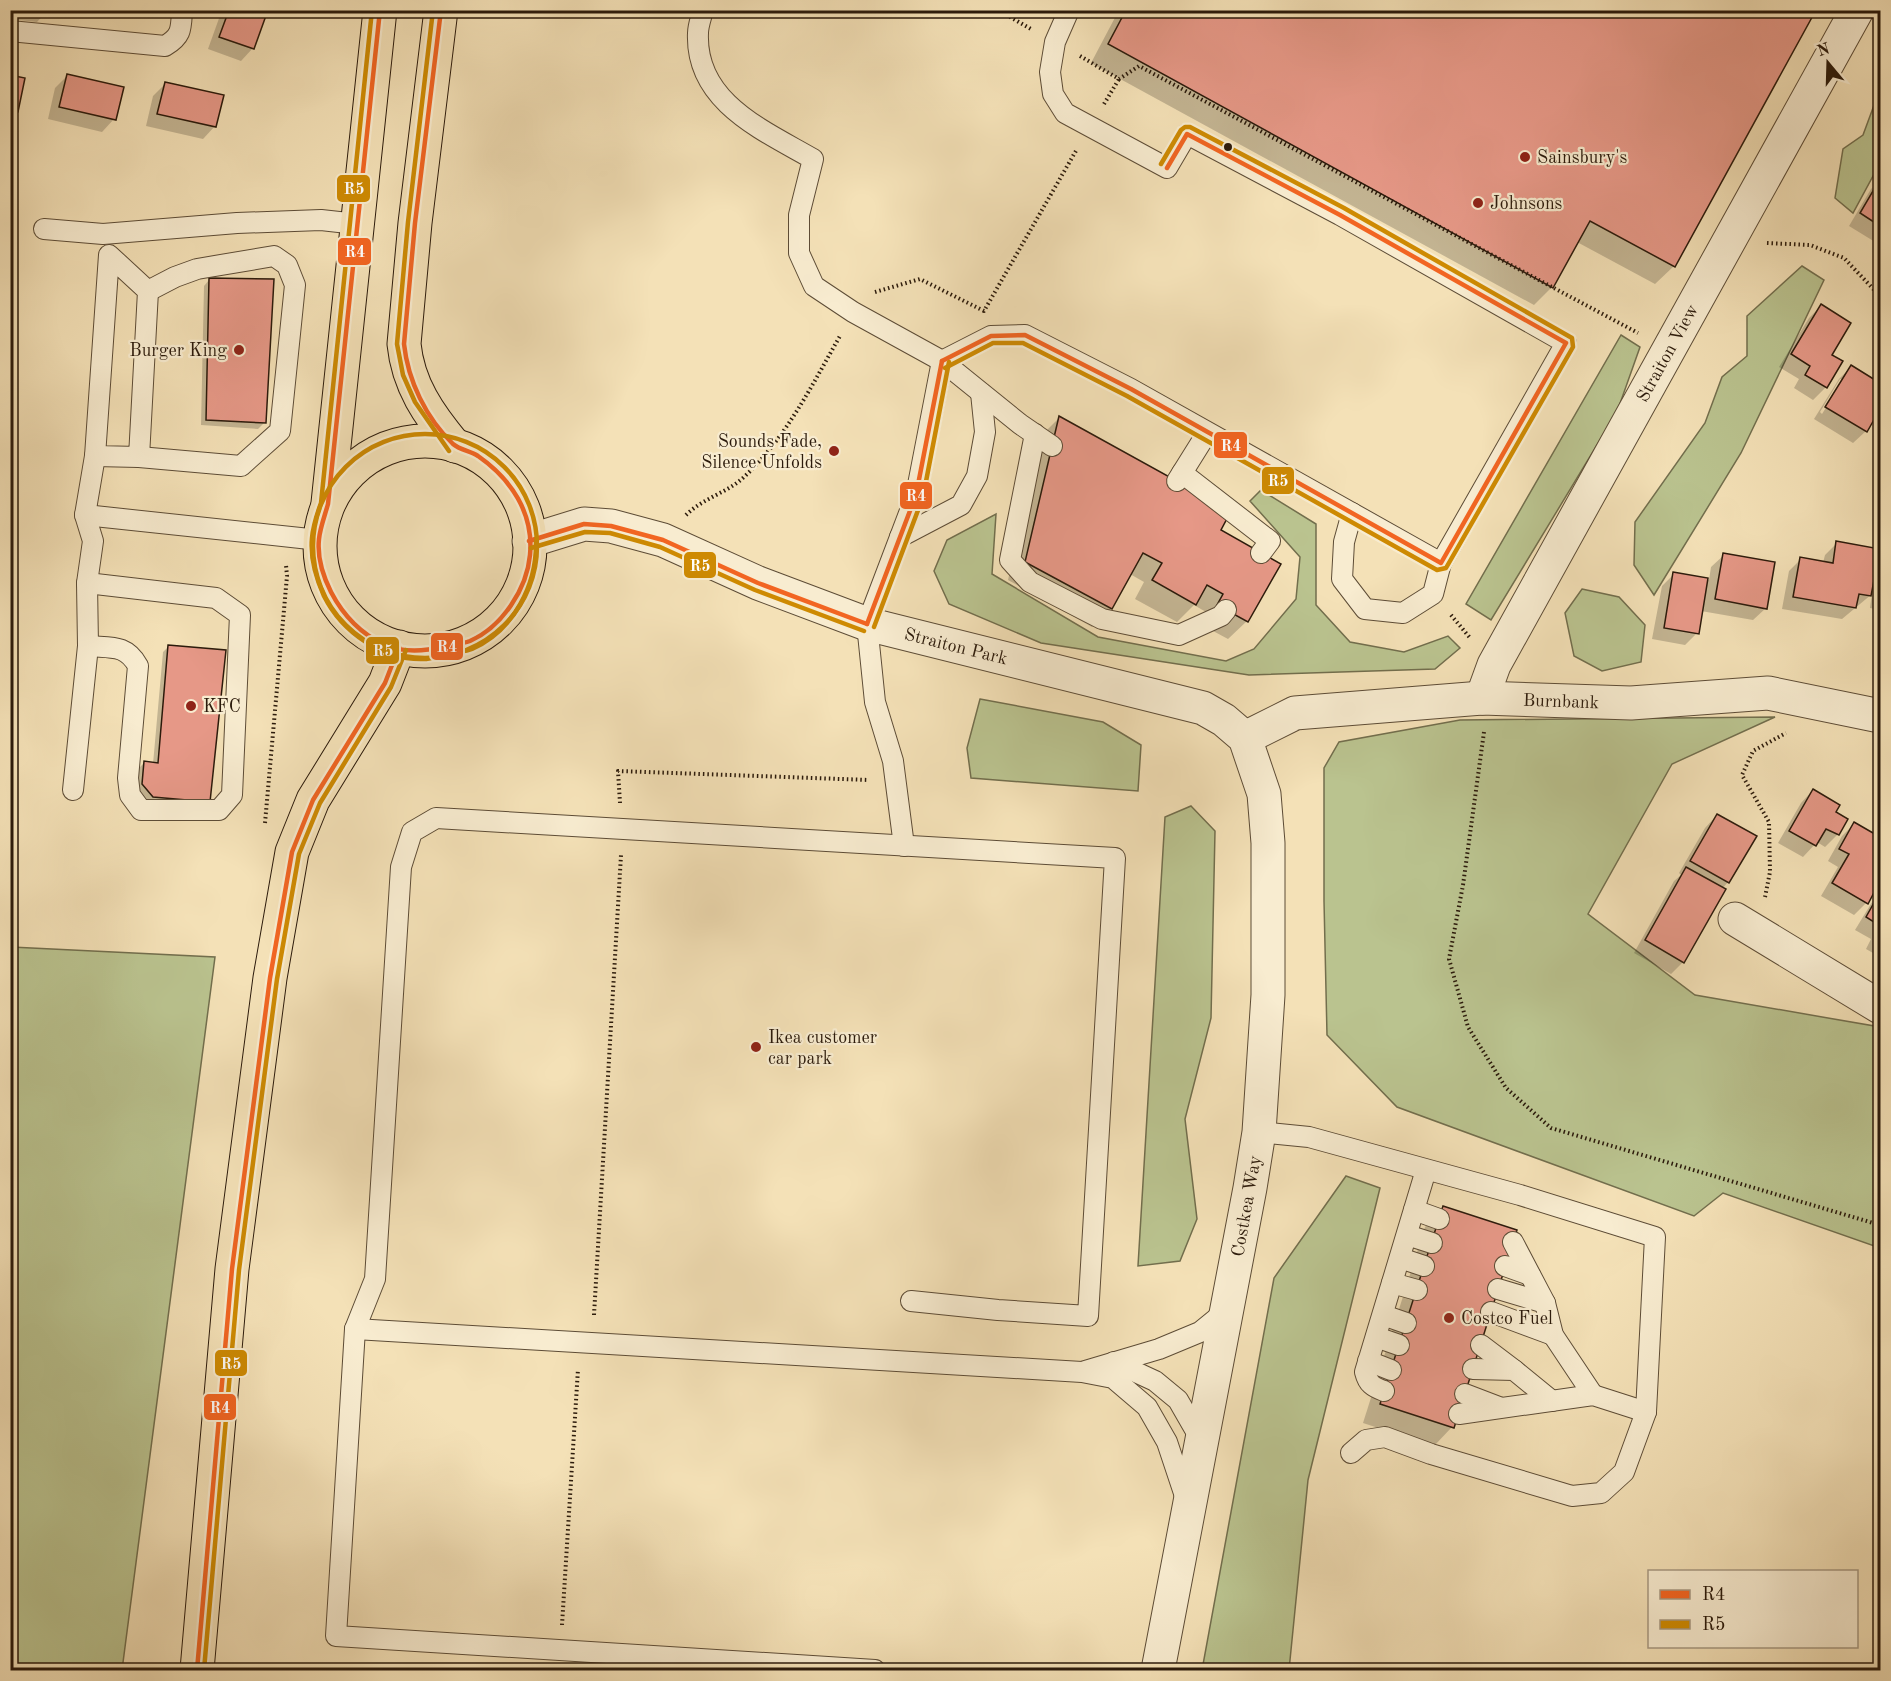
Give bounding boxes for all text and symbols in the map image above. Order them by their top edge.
north arrow [1798,33,1858,93]
text: N [1815,41,1833,60]
unlabelled marker [1222,141,1234,153]
place label: Sainsbury's [1537,149,1628,167]
marker: Sainsbury's [1518,150,1532,164]
line badge: R5 [336,174,371,203]
text: R5 [344,182,364,198]
place label: Johnsons [1490,195,1563,213]
marker: Johnsons [1471,196,1485,210]
line badge: R4 [337,237,372,266]
text: R4 [345,245,365,261]
street label: Straiton View [1634,302,1702,405]
place label: Burger King [129,342,227,360]
marker: Burger King [232,343,246,357]
line badge: R4 [1213,431,1248,459]
place label: Sounds Fade, Silence Unfolds [701,433,822,472]
text: R4 [1221,439,1241,455]
marker: Sounds Fade, Silence Unfolds [827,444,841,458]
line badge: R5 [1261,466,1295,495]
text: R5 [1268,474,1288,490]
line badge: R4 [899,481,933,510]
text: R4 [906,489,926,505]
line badge: R5 [683,551,717,579]
text: R5 [690,559,710,575]
street label: Straiton Park [902,625,1009,668]
line badge: R4 [430,632,464,661]
line badge: R5 [365,636,400,665]
text: R4 [437,640,457,656]
text: R5 [373,644,393,660]
street label: Burnbank [1523,692,1599,712]
place label: KFC [203,698,241,716]
marker: KFC [184,699,198,713]
place label: Ikea customer car park [768,1029,878,1068]
marker: Ikea customer car park [749,1040,763,1054]
street label: Costkea Way [1229,1154,1265,1258]
place label: Costco Fuel [1461,1310,1553,1328]
marker: Costco Fuel [1442,1311,1456,1325]
line badge: R5 [214,1349,248,1377]
text: R5 [221,1357,241,1373]
line badge: R4 [203,1393,237,1421]
text: R4 [210,1401,230,1417]
legend [1648,1570,1858,1648]
text: R4 [1702,1586,1725,1604]
text: R5 [1702,1616,1725,1634]

